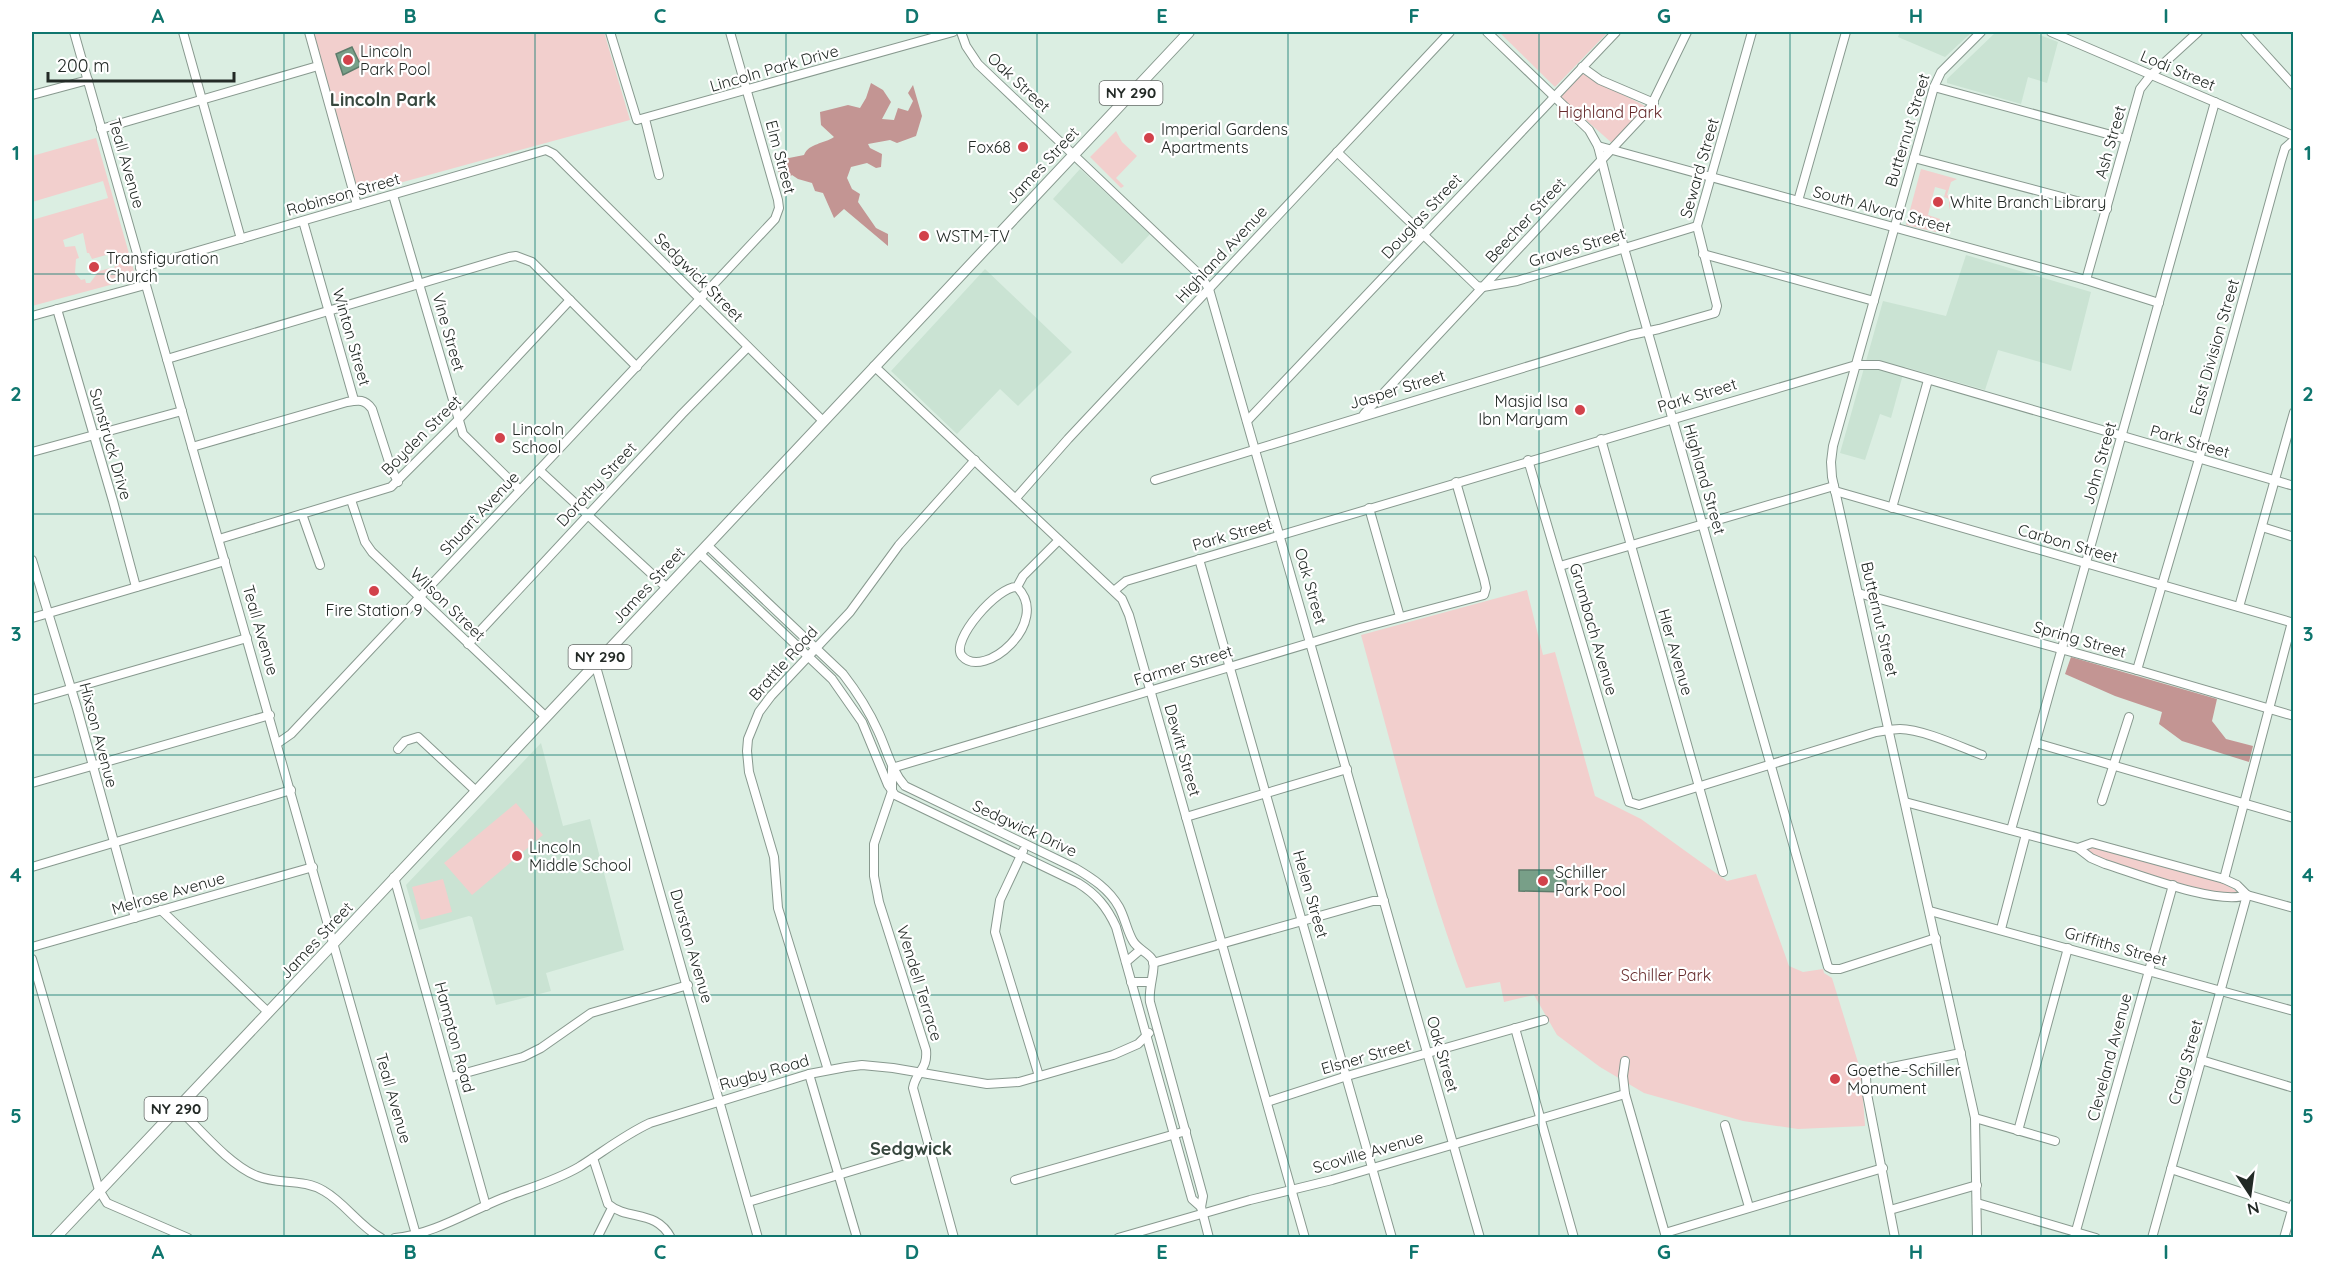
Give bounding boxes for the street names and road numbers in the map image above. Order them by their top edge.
street label: Lincoln Park Drive [707,40,841,96]
street label: Lodi Street [2138,45,2218,95]
street label: Oak Street [983,48,1055,116]
street label: Butternut Street [1880,71,1934,189]
road number: NY 290 [1100,81,1162,105]
street label: Ash Street [2090,103,2130,181]
street label: Teall Avenue [105,116,149,210]
street label: Seward Street [1675,116,1723,220]
street label: Elm Street [762,118,800,196]
street label: James Street [1001,122,1083,208]
street label: Robinson Street [284,168,402,220]
street label: Douglas Street [1376,169,1466,263]
street label: Beecher Street [1480,173,1570,267]
street label: South Alvord Street [1811,181,1953,237]
street label: Highland Avenue [1171,201,1271,307]
street label: Graves Street [1526,223,1628,271]
street label: Sedgwick Street [650,228,748,326]
street label: East Division Street [2185,277,2243,417]
street label: Winton Street [329,286,375,388]
street label: Vine Street [428,291,470,373]
street label: Jasper Street [1347,365,1447,413]
street label: Park Street [1655,373,1739,417]
street label: Sunstruck Drive [86,386,136,502]
street label: Boyden Street [377,391,465,479]
street label: John Street [2078,419,2120,507]
street label: Park Street [2148,420,2232,462]
street label: Highland Street [1680,421,1730,537]
street label: Dorothy Street [552,438,640,530]
street label: Shuart Avenue [435,467,523,559]
street label: Park Street [1190,513,1274,555]
street label: Carbon Street [2016,519,2120,567]
street label: James Street [607,542,689,628]
street label: Oak Street [1291,545,1331,627]
street label: Grumbach Avenue [1566,560,1622,698]
street label: Butternut Street [1857,560,1903,678]
street label: Wilson Street [406,563,490,645]
street label: Teall Avenue [239,583,283,677]
street label: Hier Avenue [1654,606,1698,698]
street label: Spring Street [2031,616,2129,662]
street label: Brattle Road [744,622,822,704]
street label: Farmer Street [1131,640,1235,690]
road number: NY 290 [568,645,632,669]
street label: Hixson Avenue [75,680,123,790]
street label: Dewitt Street [1160,702,1206,798]
street label: Sedgwick Drive [970,795,1080,861]
street label: Helen Street [1289,848,1333,940]
street label: Melrose Avenue [109,867,227,919]
street label: Durston Avenue [666,887,718,1005]
street label: James Street [275,897,357,983]
street label: Griffiths Street [2062,922,2170,970]
street label: Wendell Terrace [893,923,947,1043]
street label: Hampton Road [431,979,479,1095]
street label: Cleveland Avenue [2082,991,2136,1123]
street label: Oak Street [1423,1013,1463,1095]
street label: Craig Street [2163,1017,2207,1107]
street label: Elsner Street [1319,1034,1413,1078]
street label: Rugby Road [717,1050,811,1094]
street label: Teall Avenue [372,1051,416,1145]
road number: NY 290 [144,1097,207,1121]
street label: Scoville Avenue [1310,1127,1426,1177]

